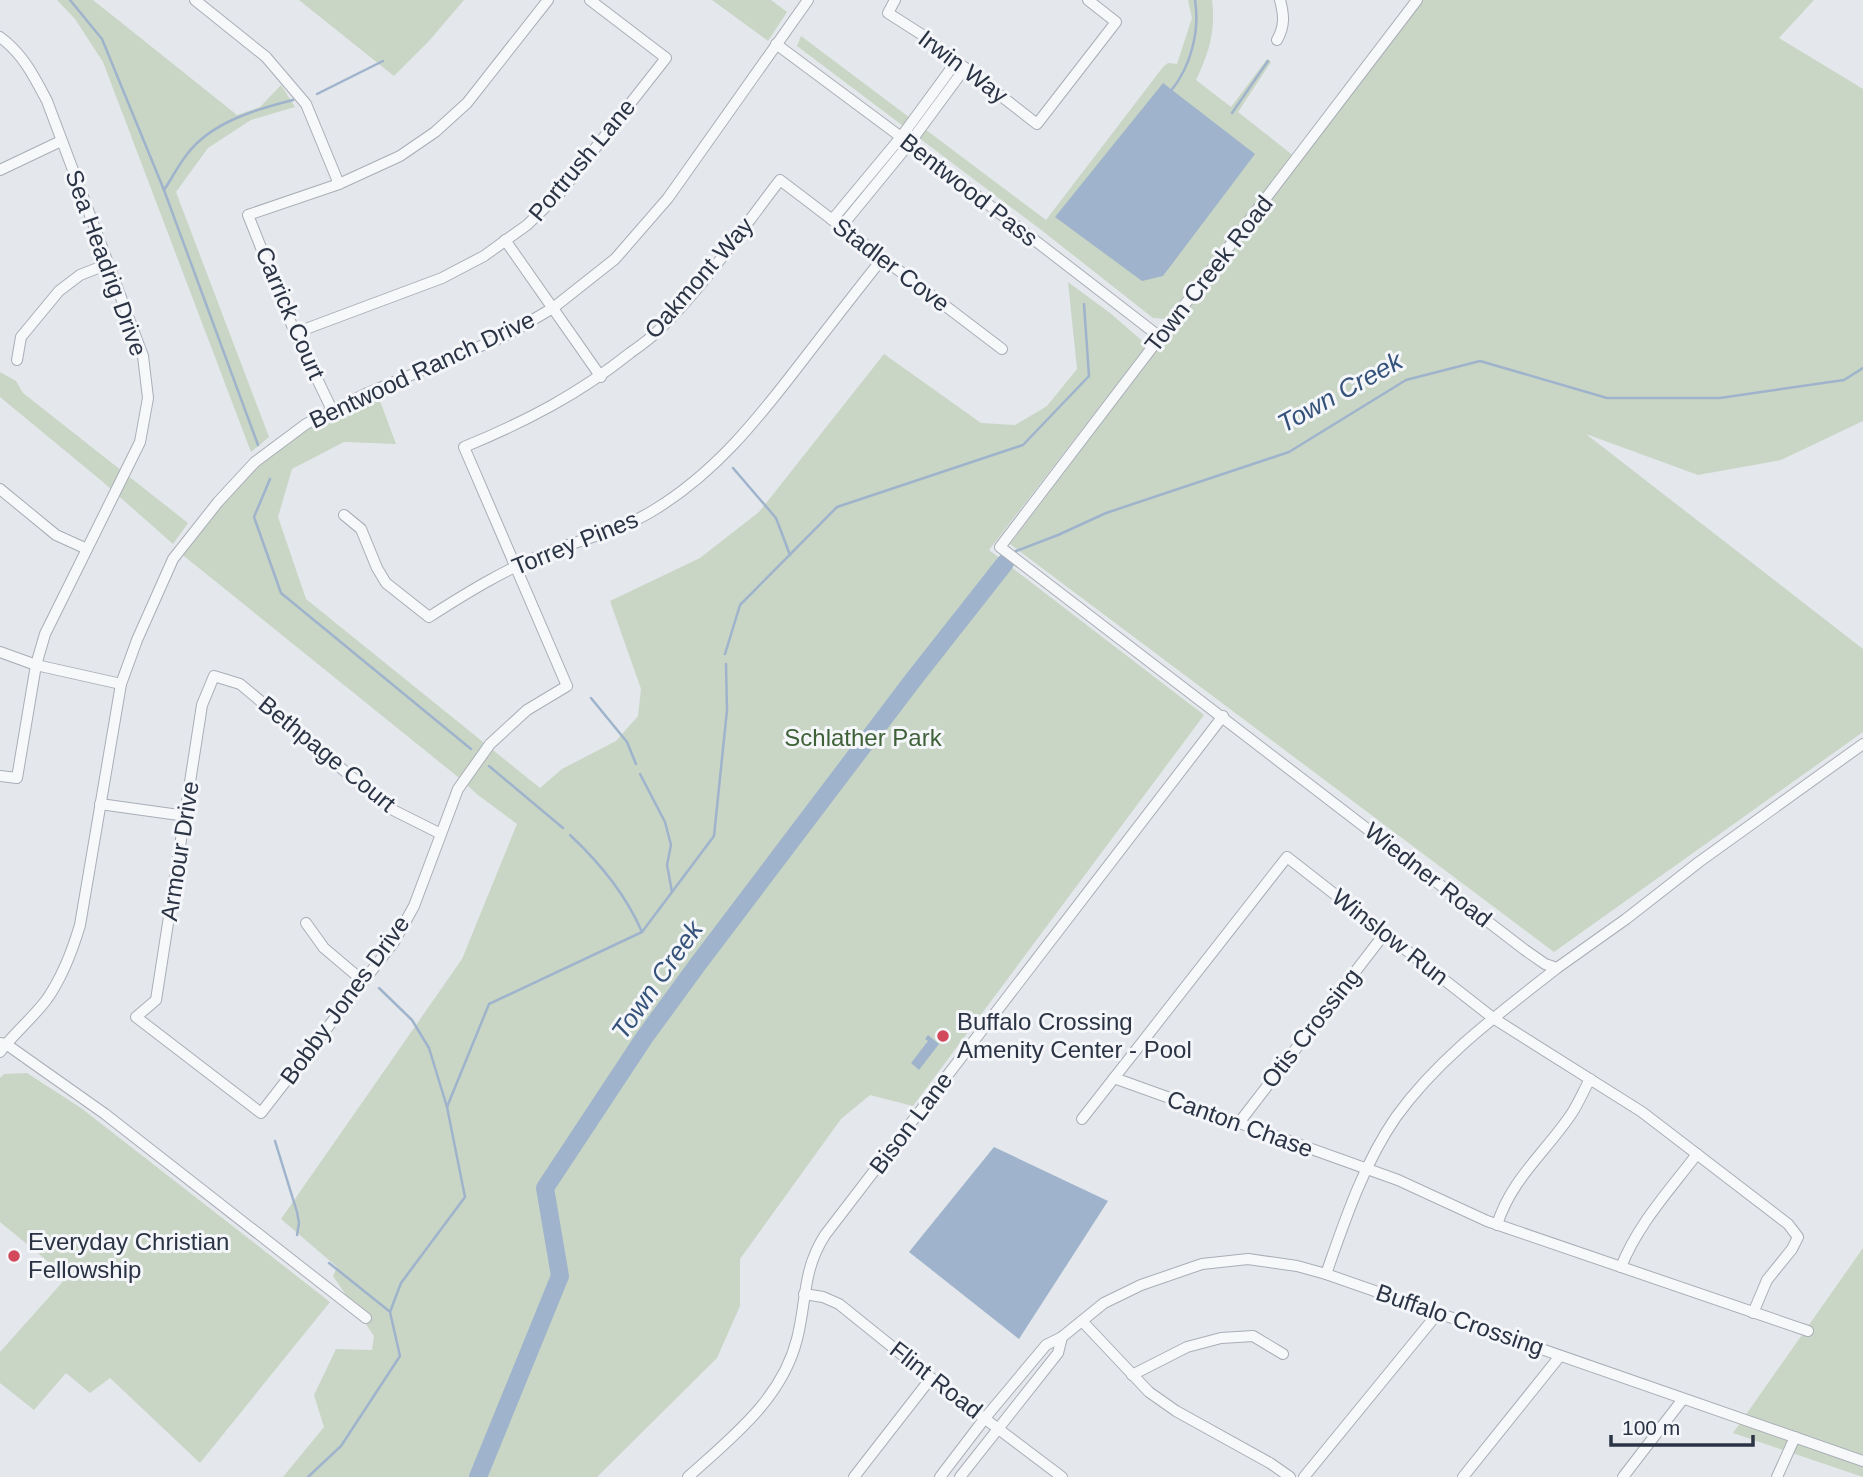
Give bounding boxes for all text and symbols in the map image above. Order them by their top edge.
street label: Irwin Way [913,24,1013,109]
street label: Portrush Lane [523,93,640,226]
street label: Bentwood Pass [895,128,1043,252]
street label: Sea Headrig Drive [60,166,153,360]
street label: Town Creek Road [1139,190,1278,357]
street label: Oakmont Way [639,212,758,344]
street label: Stadler Cove [828,212,955,317]
street label: Carrick Court [250,242,331,383]
street label: Bentwood Ranch Drive [305,305,539,434]
water label: Town Creek [1272,345,1409,439]
street label: Torrey Pines [508,505,642,580]
street label: Bethpage Court [253,690,401,817]
park label: Schlather Park [784,724,943,751]
street label: Armour Drive [155,779,204,923]
street label: Wiedner Road [1360,817,1497,932]
street label: Winslow Run [1327,883,1454,990]
street label: Bobby Jones Drive [274,910,415,1089]
water label: Town Creek [605,913,710,1045]
street label: Otis Crossing [1256,963,1366,1093]
place label: Buffalo Crossing Amenity Center - Pool [957,1008,1192,1063]
marker: Buffalo Crossing Amenity Center - Pool [935,1028,951,1044]
street label: Bison Lane [864,1067,958,1179]
street label: Canton Chase [1163,1085,1317,1162]
place label: Everyday Christian Fellowship [28,1228,229,1283]
marker: Everyday Christian Fellowship [6,1248,22,1264]
street label: Buffalo Crossing [1373,1278,1548,1361]
street label: Flint Road [885,1335,988,1424]
scale bar [1611,1404,1753,1448]
text: 100 m [1622,1416,1680,1439]

